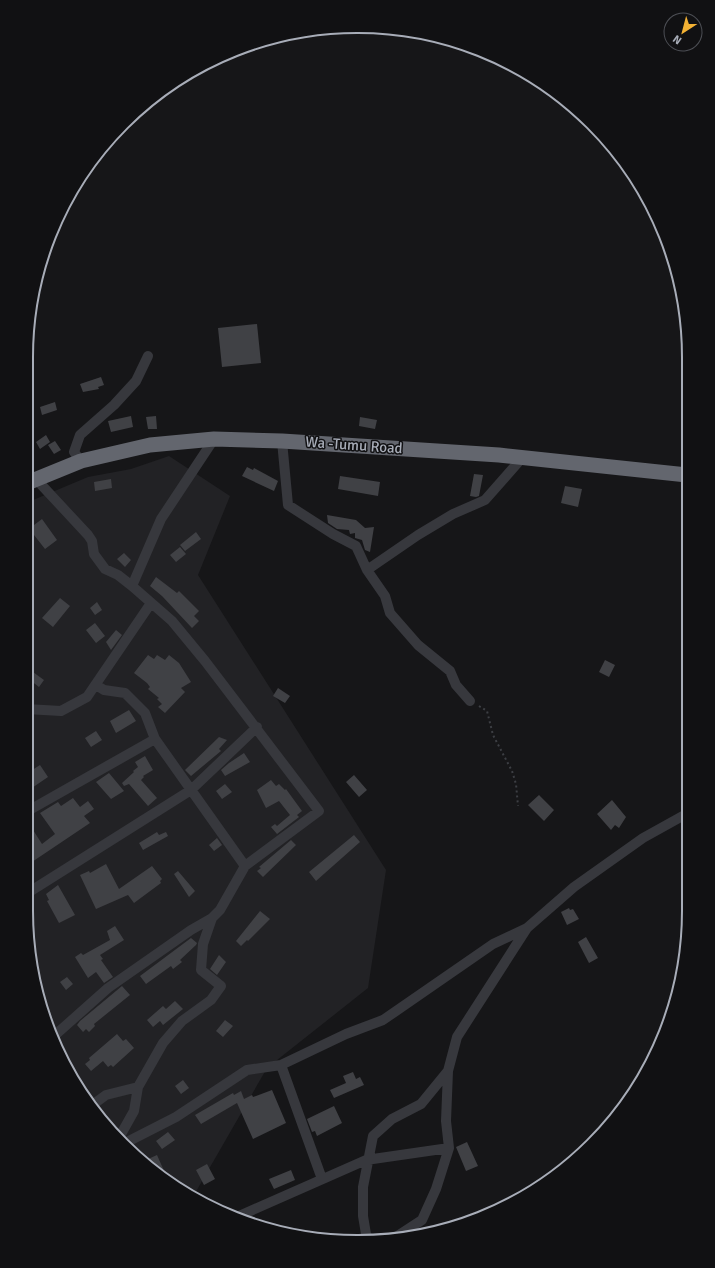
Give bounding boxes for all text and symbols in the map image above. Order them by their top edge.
north arrow [663,12,703,52]
text: N [670,32,684,47]
street label: Wa -Tumu Road [305,433,403,457]

